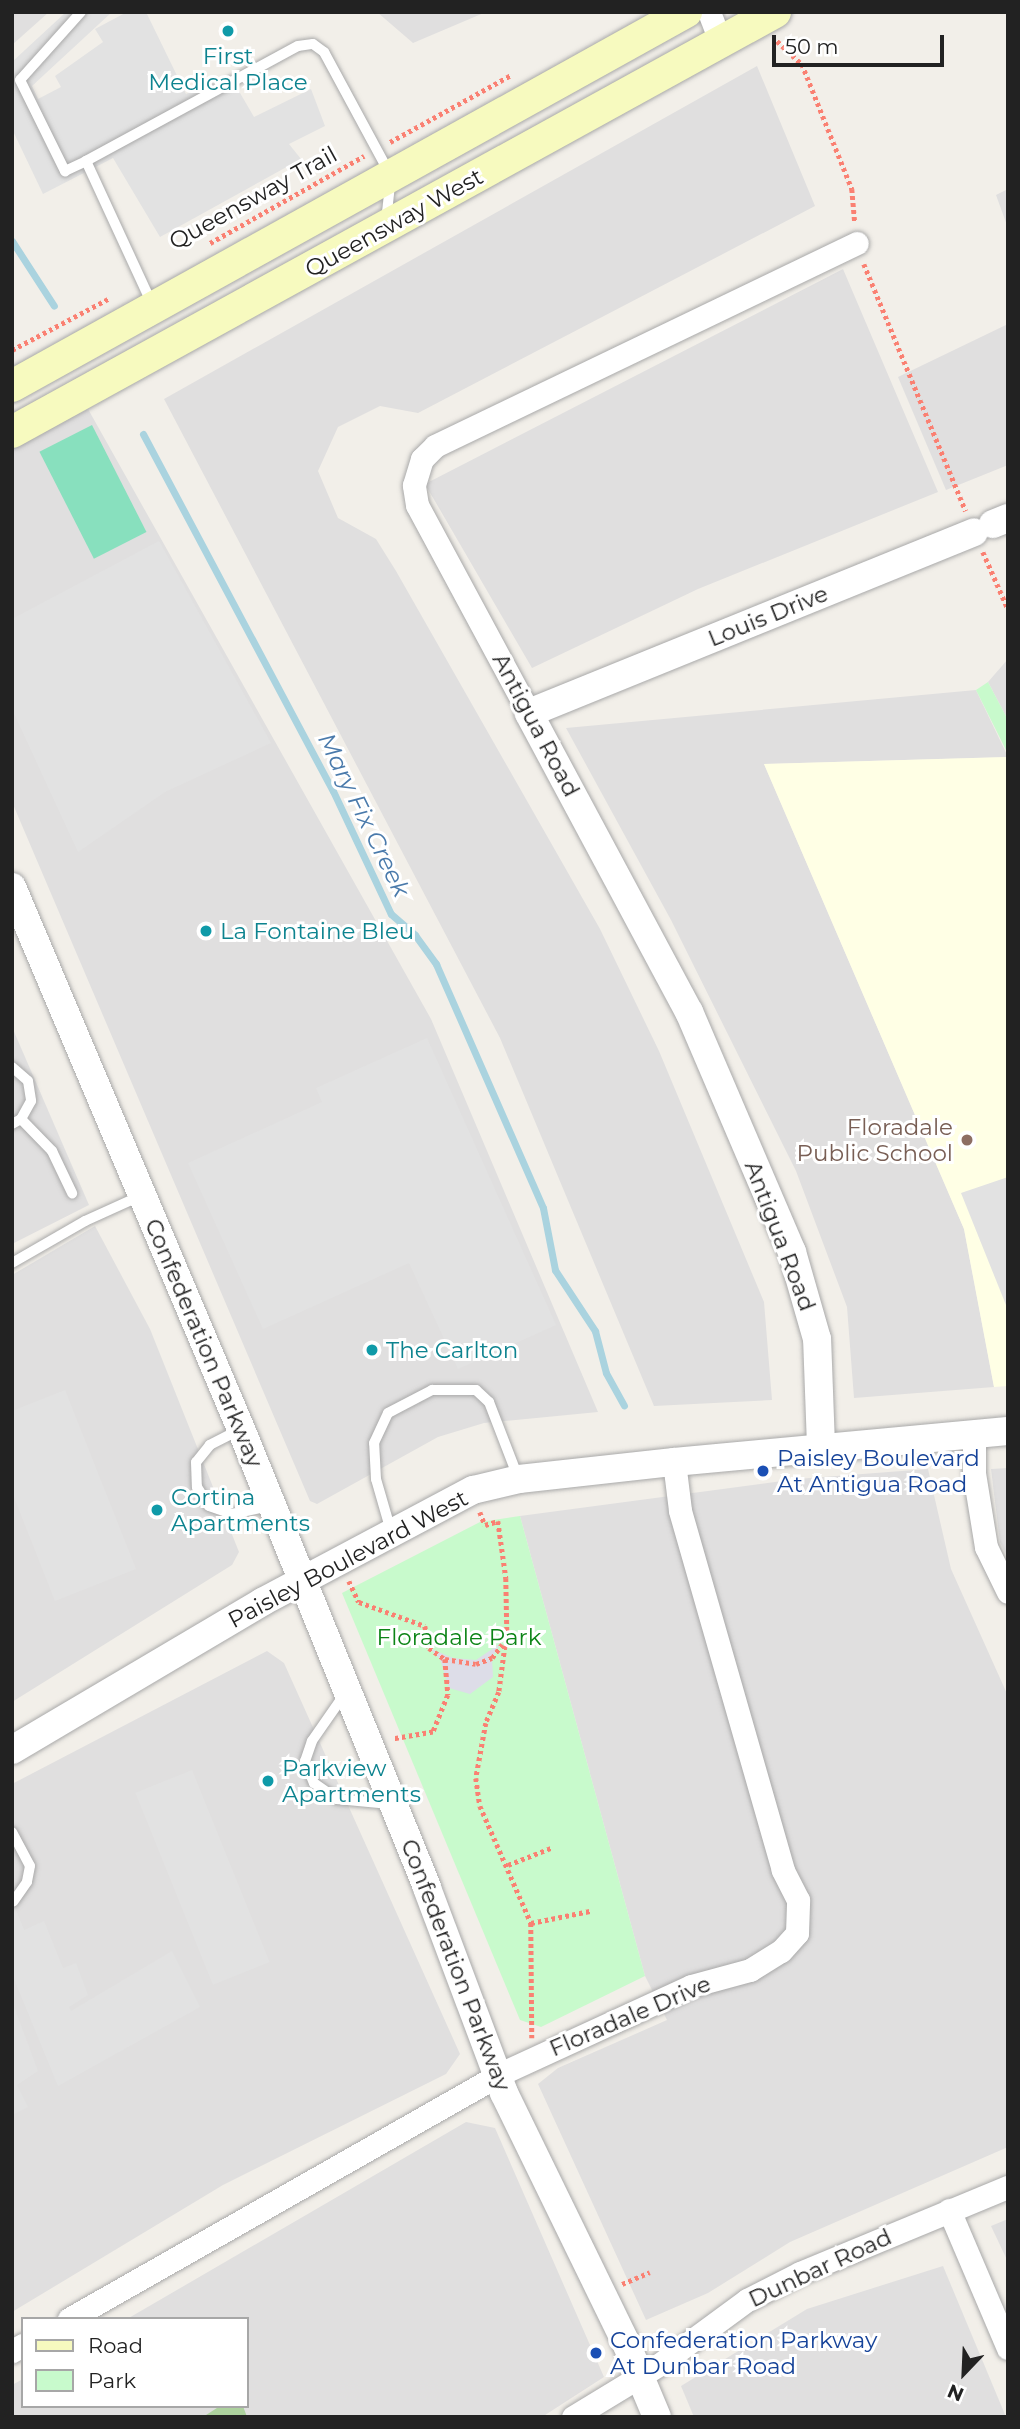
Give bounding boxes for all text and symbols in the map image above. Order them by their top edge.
scale bar [775,21,946,65]
marker: First Medical Place [220,23,236,39]
text: 50 m [785,34,839,59]
place label: First Medical Place [148,42,308,96]
street label: Queensway Trail [164,140,342,256]
street label: Queensway West [300,163,488,283]
street label: Louis Drive [704,579,832,653]
street label: Antigua Road [487,649,585,801]
water label: Mary Fix Creek [312,728,416,902]
place label: La Fontaine Bleu [220,917,414,945]
marker: La Fontaine Bleu [198,923,214,939]
place label: Floradale Public School [797,1113,953,1167]
marker: Floradale Public School [959,1132,975,1148]
street label: Antigua Road [739,1157,821,1315]
street label: Confederation Parkway [139,1215,269,1471]
place label: The Carlton [386,1336,518,1364]
marker: The Carlton [364,1342,380,1358]
place label: Paisley Boulevard At Antigua Road [777,1444,980,1498]
marker: Paisley Boulevard At Antigua Road [755,1463,771,1479]
place label: Cortina Apartments [171,1483,310,1537]
street label: Paisley Boulevard West [223,1484,473,1634]
marker: Cortina Apartments [149,1502,165,1518]
park label: Floradale Park [377,1623,541,1651]
place label: Parkview Apartments [282,1754,421,1808]
marker: Parkview Apartments [260,1773,276,1789]
street label: Confederation Parkway [395,1835,517,2095]
street label: Floradale Drive [545,1970,715,2062]
street label: Dunbar Road [744,2223,896,2313]
legend [21,2317,248,2408]
place label: Confederation Parkway At Dunbar Road [610,2326,877,2380]
text: Road [88,2333,143,2358]
north arrow [929,2338,999,2408]
marker: Confederation Parkway At Dunbar Road [588,2345,604,2361]
text: Park [88,2368,136,2393]
text: N [944,2379,967,2406]

